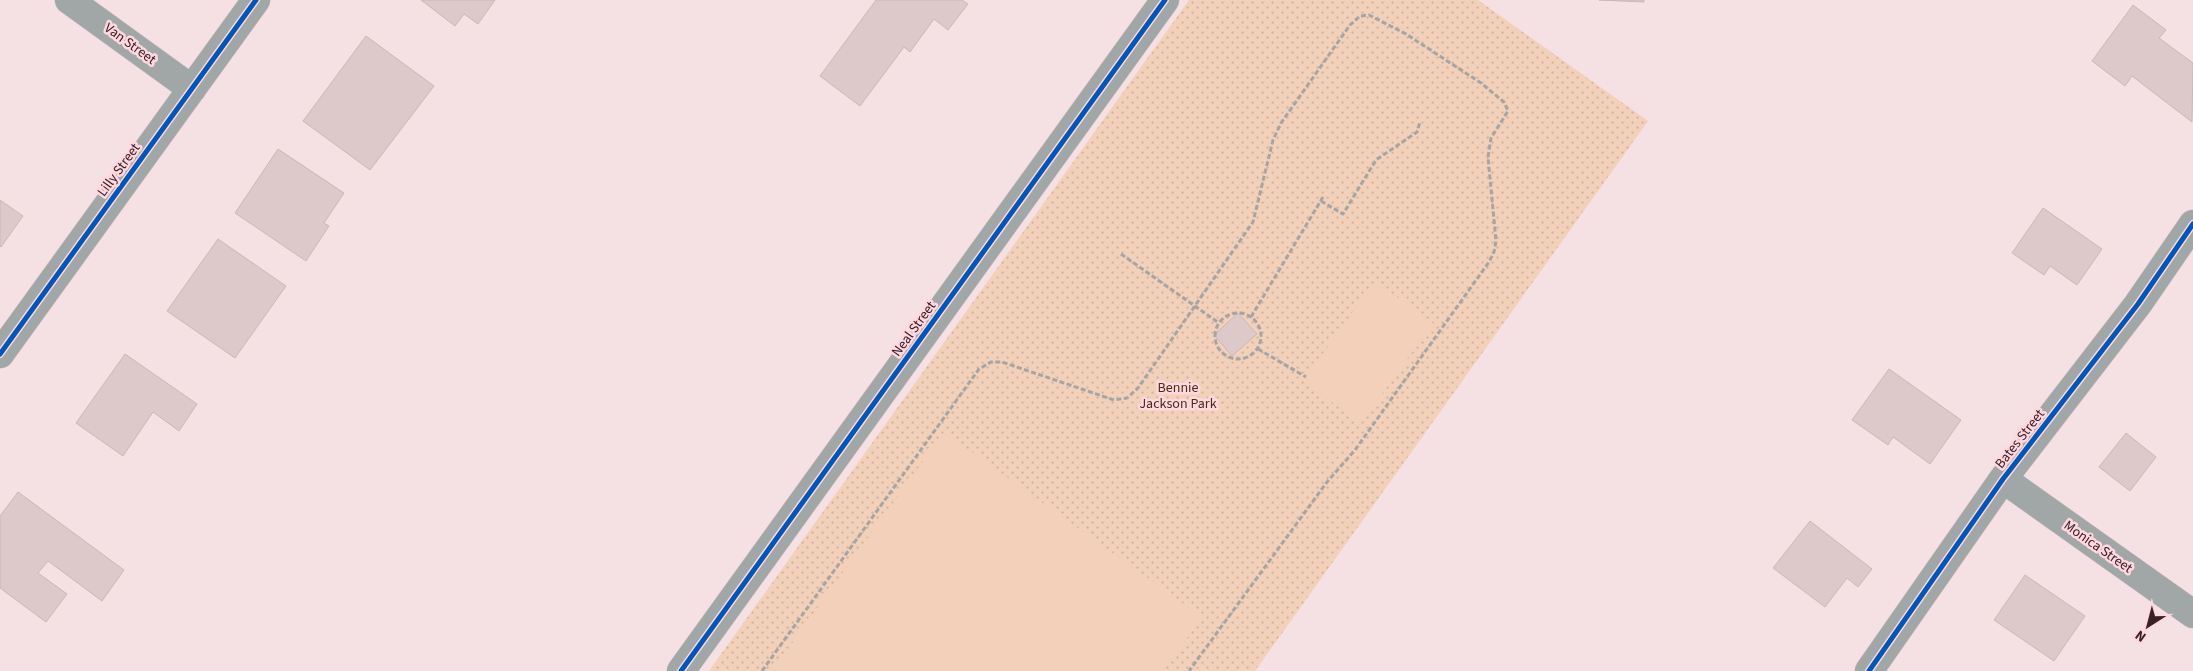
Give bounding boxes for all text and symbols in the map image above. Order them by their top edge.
street label: Van Street [100,18,160,70]
street label: Lilly Street [93,139,145,201]
street label: Neal Street [887,297,941,361]
park label: Bennie Jackson Park [1139,378,1217,414]
street label: Bates Street [1990,405,2050,473]
street label: Monica Street [2059,516,2137,578]
north arrow [2123,601,2173,651]
text: N [2131,625,2151,647]

